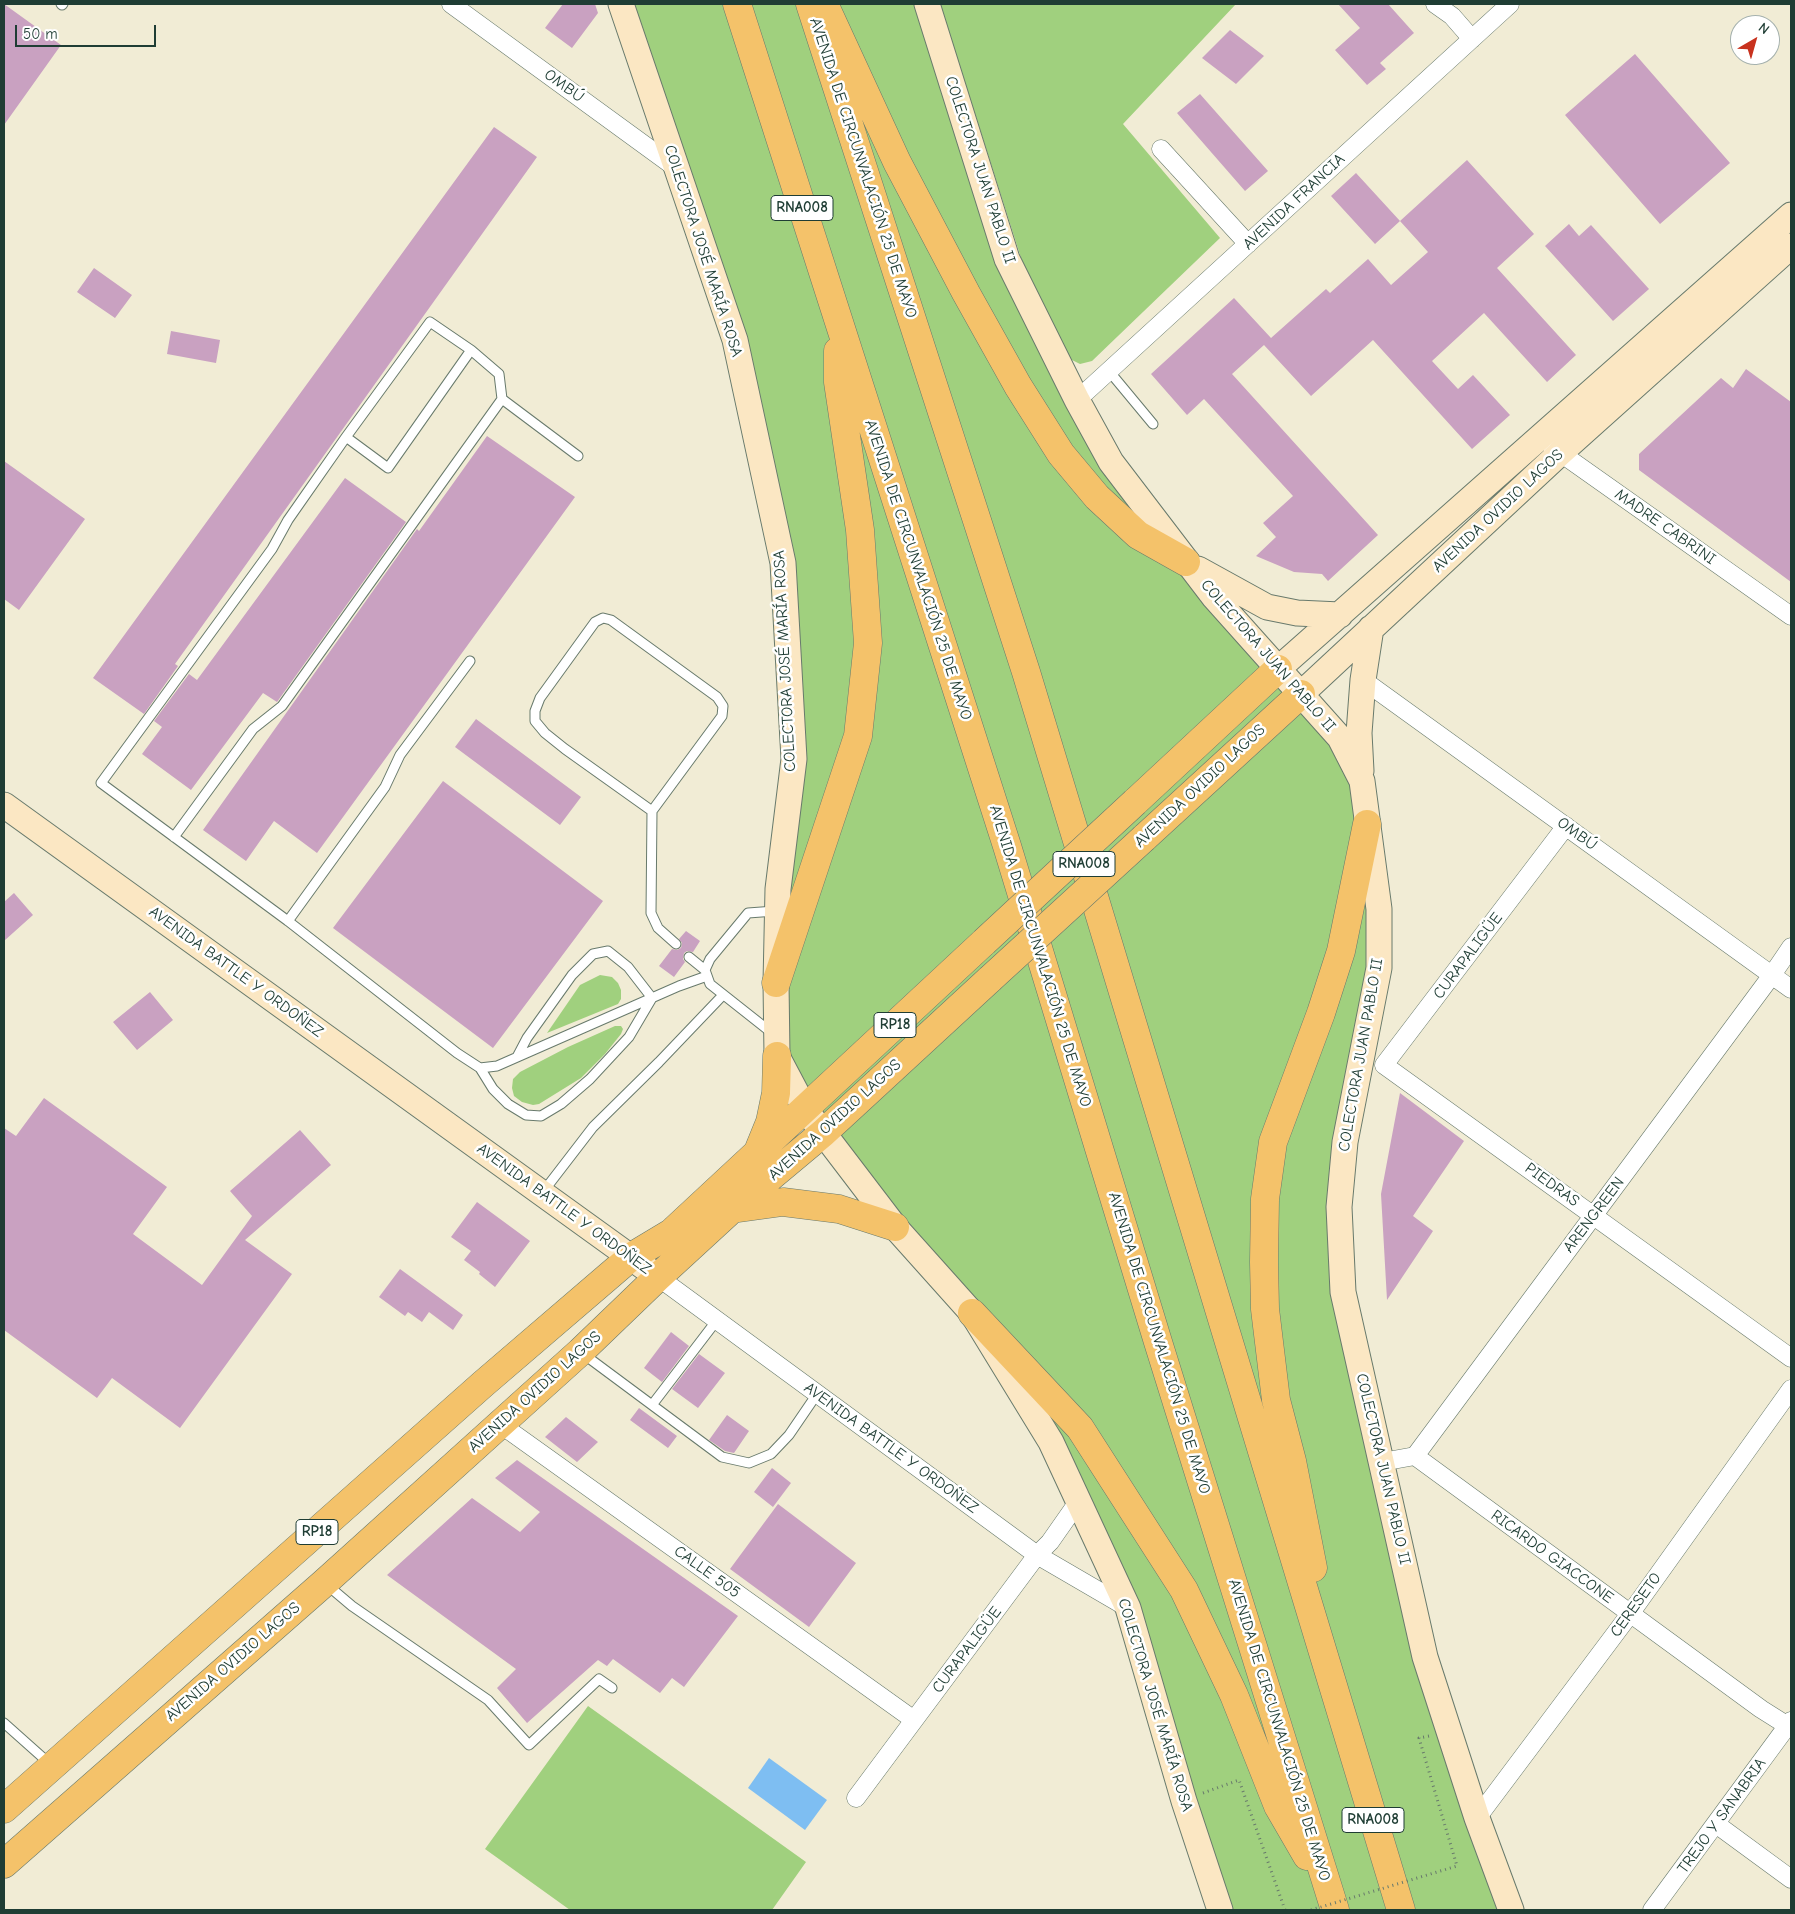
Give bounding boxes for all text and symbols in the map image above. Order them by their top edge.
scale bar [18,15,159,47]
street label: AVENIDA DE CIRCUNVALACIÓN 25 DE MAYO [805,15,921,321]
north arrow [1730,15,1780,65]
text: N [1755,19,1773,38]
text: 50 m [23,25,58,43]
street label: OMBÚ [540,65,588,107]
street label: COLECTORA JUAN PABLO II [941,74,1019,266]
street label: COLECTORA JOSÉ MARÍA ROSA [660,143,746,359]
street label: AVENIDA FRANCIA [1239,150,1349,254]
road number: RNA008 [771,196,833,220]
street label: AVENIDA DE CIRCUNVALACIÓN 25 DE MAYO [860,417,976,723]
street label: AVENIDA OVIDIO LAGOS [1429,445,1567,577]
street label: MADRE CABRINI [1611,485,1719,569]
street label: COLECTORA JOSÉ MARÍA ROSA [770,550,800,772]
street label: COLECTORA JUAN PABLO II [1197,576,1339,736]
street label: AVENIDA OVIDIO LAGOS [1131,720,1269,852]
street label: AVENIDA DE CIRCUNVALACIÓN 25 DE MAYO [985,803,1095,1109]
street label: OMBÚ [1553,813,1601,855]
road number: RNA008 [1053,852,1115,876]
street label: AVENIDA BATTLE Y ORDOÑEZ [145,902,327,1042]
street label: CURAPALIGÜE [1429,909,1507,1003]
street label: COLECTORA JUAN PABLO II [1335,957,1387,1153]
road number: RP18 [874,1012,916,1038]
street label: AVENIDA OVIDIO LAGOS [765,1055,905,1185]
street label: AVENIDA BATTLE Y ORDOÑEZ [473,1139,655,1279]
street label: PIEDRAS [1521,1159,1583,1211]
street label: ARENGREEN [1559,1173,1629,1257]
street label: AVENIDA DE CIRCUNVALACIÓN 25 DE MAYO [1104,1190,1214,1496]
street label: AVENIDA OVIDIO LAGOS [465,1327,605,1457]
street label: COLECTORA JUAN PABLO II [1352,1371,1414,1567]
street label: AVENIDA BATTLE Y ORDOÑEZ [800,1378,982,1518]
street label: RICARDO GIACCONE [1487,1506,1617,1608]
road number: RP18 [296,1520,338,1544]
street label: CALLE 505 [670,1542,744,1602]
street label: CERESETO [1606,1569,1666,1641]
street label: AVENIDA DE CIRCUNVALACIÓN 25 DE MAYO [1224,1577,1334,1883]
street label: COLECTORA JOSÉ MARÍA ROSA [1113,1596,1197,1814]
street label: AVENIDA OVIDIO LAGOS [162,1598,304,1726]
street label: CURAPALIGÜE [928,1603,1006,1697]
street label: TREJO Y SANABRIA [1674,1754,1770,1878]
road number: RNA008 [1342,1808,1404,1832]

